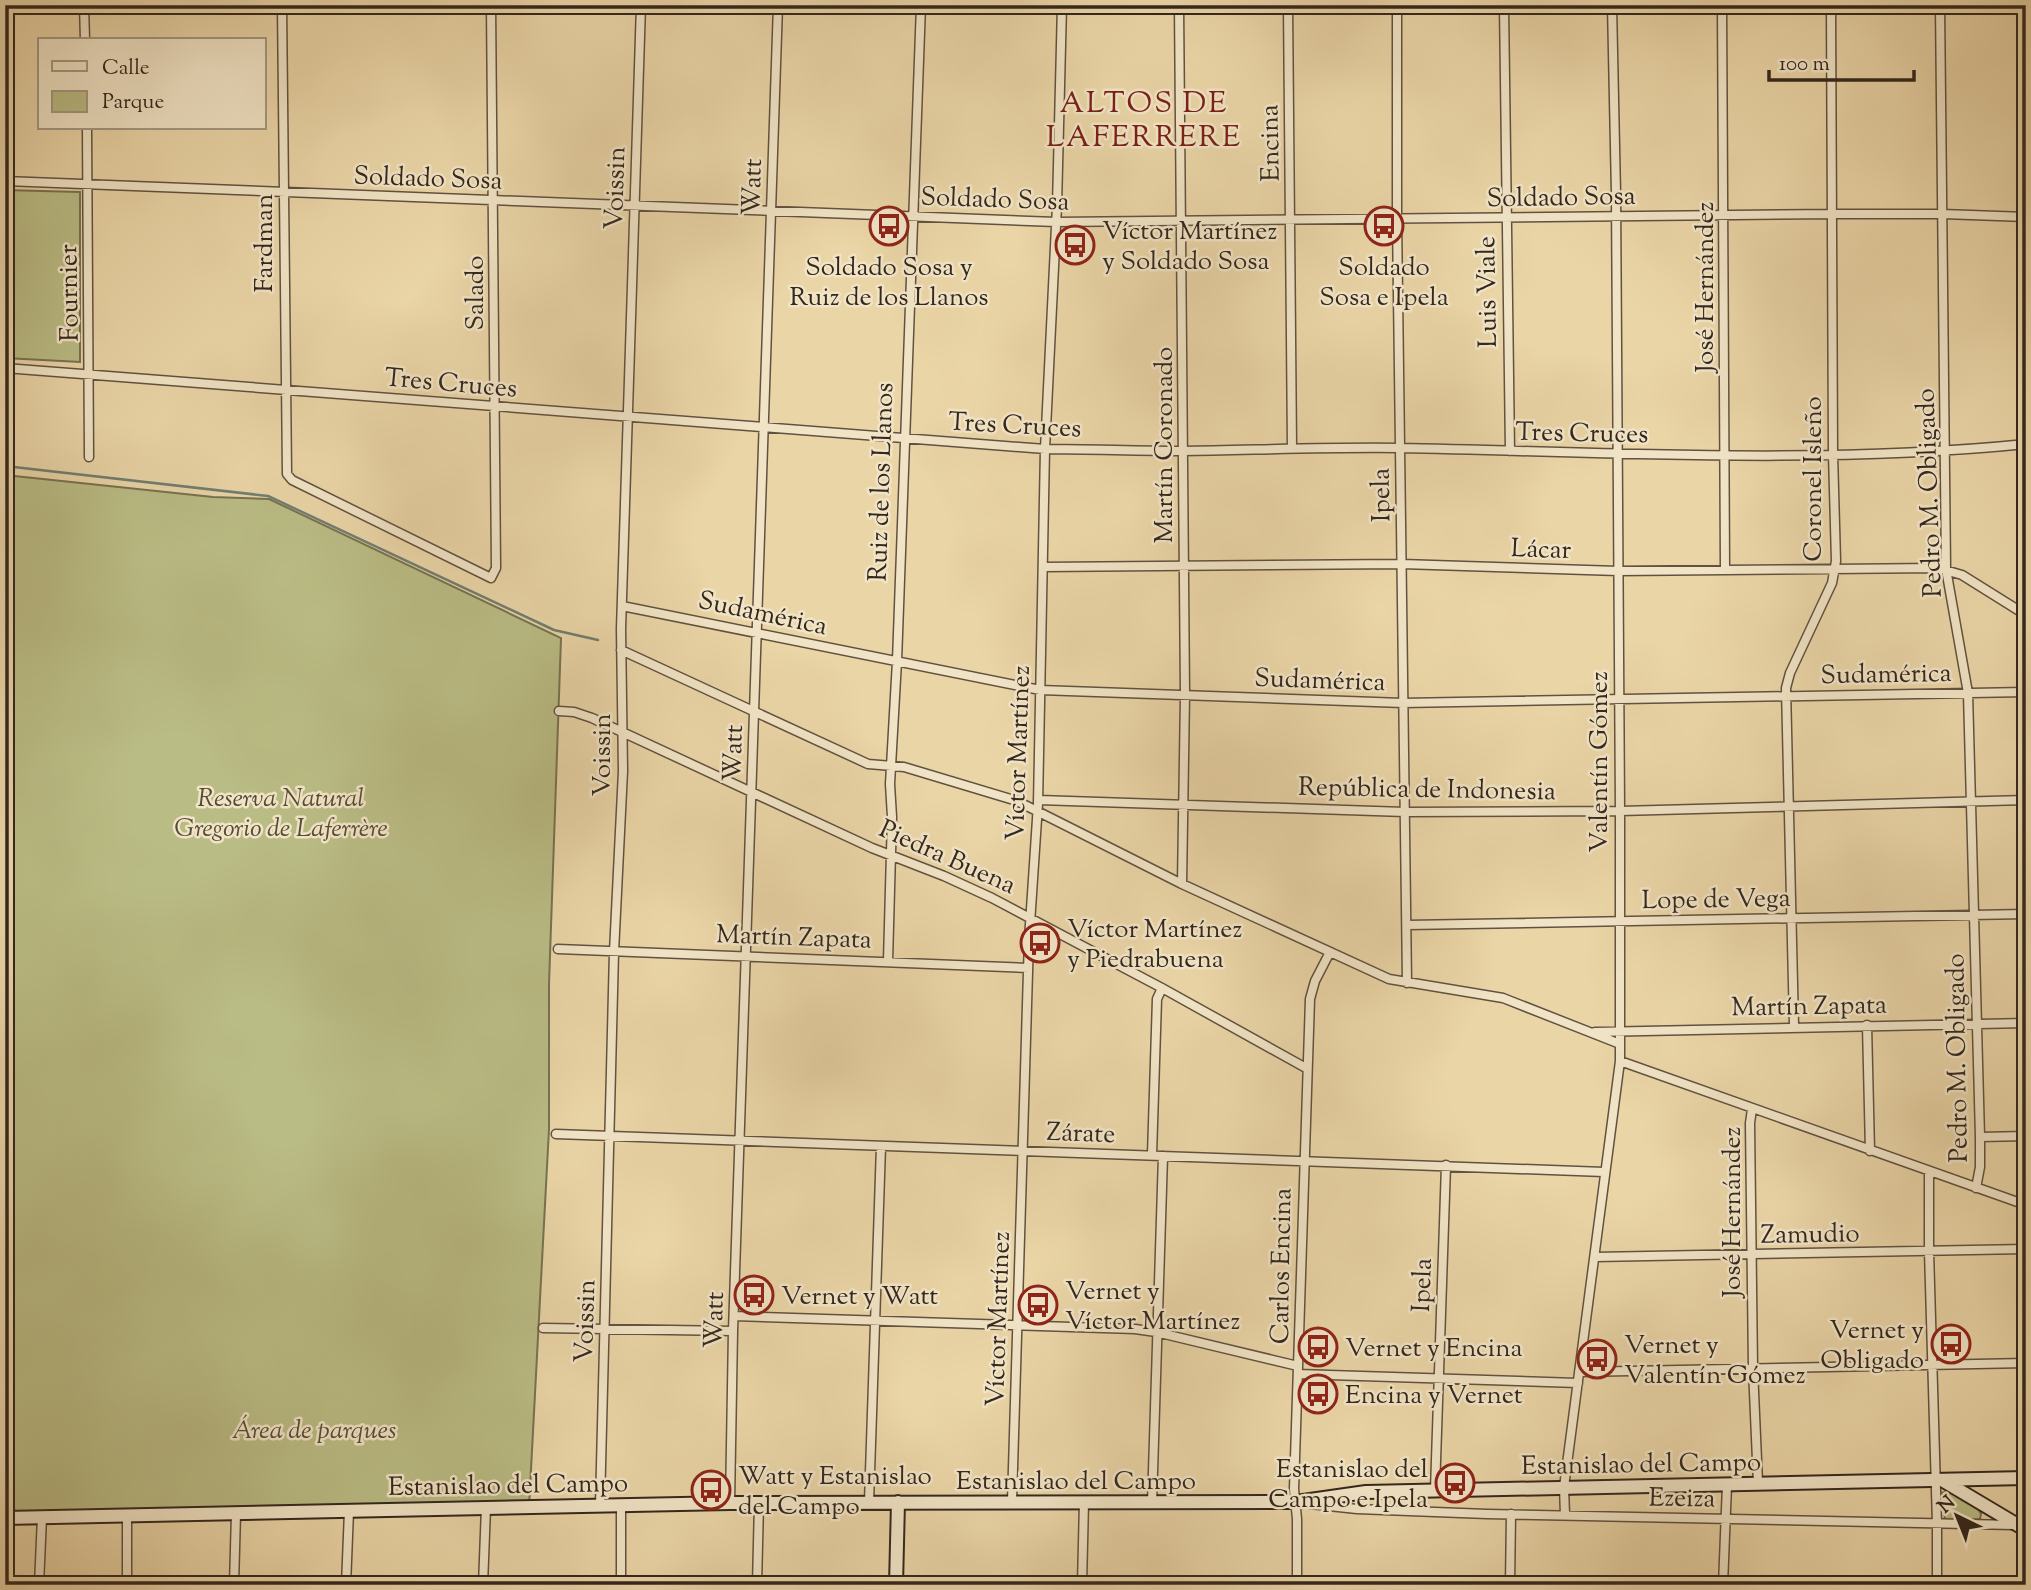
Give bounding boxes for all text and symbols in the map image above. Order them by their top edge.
legend [38,38,266,130]
scale bar [1769,38,1914,82]
text: 100 m [1779,50,1830,80]
text: Calle [102,54,150,84]
district label: ALTOS DE LAFERRERE [1046,83,1242,160]
text: Parque [102,88,164,118]
street label: Encina [1252,104,1291,182]
street label: Voissin [597,146,636,230]
street label: Soldado Sosa [353,158,503,201]
street label: Watt [734,158,773,216]
street label: Soldado Sosa [920,179,1070,222]
street label: Soldado Sosa [1486,179,1636,218]
street label: Fardman [247,194,284,292]
street label: José Hernández [1688,201,1725,374]
bus stop icon: Soldado Sosa y Ruiz de los Llanos [868,205,910,247]
bus stop icon: Soldado Sosa e Ipela [1363,205,1405,247]
place label: Víctor Martínez y Soldado Sosa [1102,214,1277,281]
bus stop icon: Víctor Martínez y Soldado Sosa [1054,224,1096,266]
street label: Luis Viale [1469,236,1508,348]
street label: Fournier [51,244,90,342]
place label: Soldado Sosa y Ruiz de los Llanos [789,250,989,317]
place label: Soldado Sosa e Ipela [1319,250,1449,317]
street label: Salado [458,255,495,331]
street label: Martín Coronado [1147,347,1184,543]
street label: Tres Cruces [383,360,519,409]
street label: Ruiz de los Llanos [861,382,904,582]
street label: Pedro M. Obligado [1908,388,1953,598]
street label: Coronel Isleño [1796,396,1833,562]
street label: Tres Cruces [947,405,1082,448]
street label: Tres Cruces [1515,415,1649,454]
street label: Ipela [1364,468,1401,522]
street label: Lácar [1510,531,1572,570]
street label: Sudamérica [694,583,831,646]
street label: Sudamérica [1820,656,1952,695]
street label: Sudamérica [1254,661,1386,702]
street label: Víctor Martínez [998,665,1041,841]
street label: Valentín Gómez [1582,671,1619,853]
street label: Voissin [585,713,622,797]
street label: Watt [715,724,754,782]
street label: República de Indonesia [1298,770,1556,811]
park label: Reserva Natural Gregorio de Laferrère [174,781,388,848]
street label: Piedra Buena [873,812,1021,905]
street label: Lope de Vega [1641,881,1791,920]
place label: Víctor Martínez y Piedrabuena [1067,912,1242,979]
street label: Martín Zapata [715,917,872,960]
bus stop icon: Víctor Martínez y Piedrabuena [1019,922,1061,964]
street label: Pedro M. Obligado [1938,953,1979,1163]
street label: Martín Zapata [1731,988,1887,1027]
street label: Zárate [1046,1115,1116,1154]
street label: José Hernández [1715,1126,1752,1299]
street label: Carlos Encina [1263,1188,1302,1344]
street label: Zamudio [1760,1216,1860,1255]
street label: Víctor Martínez [978,1231,1021,1407]
street label: Ipela [1404,1257,1443,1313]
bus stop icon: Vernet y Watt [733,1274,775,1316]
place label: Vernet y Víctor Martínez [1065,1274,1240,1341]
street label: Voissin [567,1279,606,1363]
place label: Vernet y Watt [781,1279,938,1316]
bus stop icon: Vernet y Víctor Martínez [1017,1284,1059,1326]
street label: Watt [696,1291,735,1349]
place label: Vernet y Obligado [1820,1313,1924,1380]
bus stop icon: Vernet y Obligado [1930,1323,1972,1365]
bus stop icon: Vernet y Encina [1297,1326,1339,1368]
place label: Vernet y Valentín Gómez [1624,1328,1806,1395]
place label: Vernet y Encina [1345,1331,1523,1368]
bus stop icon: Vernet y Valentín Gómez [1576,1338,1618,1380]
bus stop icon: Encina y Vernet [1297,1373,1339,1415]
place label: Encina y Vernet [1345,1378,1523,1415]
park label: Área de parques [232,1413,396,1450]
street label: Estanislao del Campo [1521,1445,1761,1486]
place label: Estanislao del Campo e Ipela [1268,1452,1428,1519]
place label: Watt y Estanislao del Campo [738,1459,932,1526]
bus stop icon: Estanislao del Campo e Ipela [1434,1462,1476,1504]
street label: Estanislao del Campo [956,1464,1196,1501]
street label: Estanislao del Campo [388,1466,628,1507]
bus stop icon: Watt y Estanislao del Campo [690,1469,732,1511]
street label: Ezeiza [1648,1480,1716,1519]
north arrow [1923,1482,1993,1552]
text: N [1932,1490,1962,1520]

